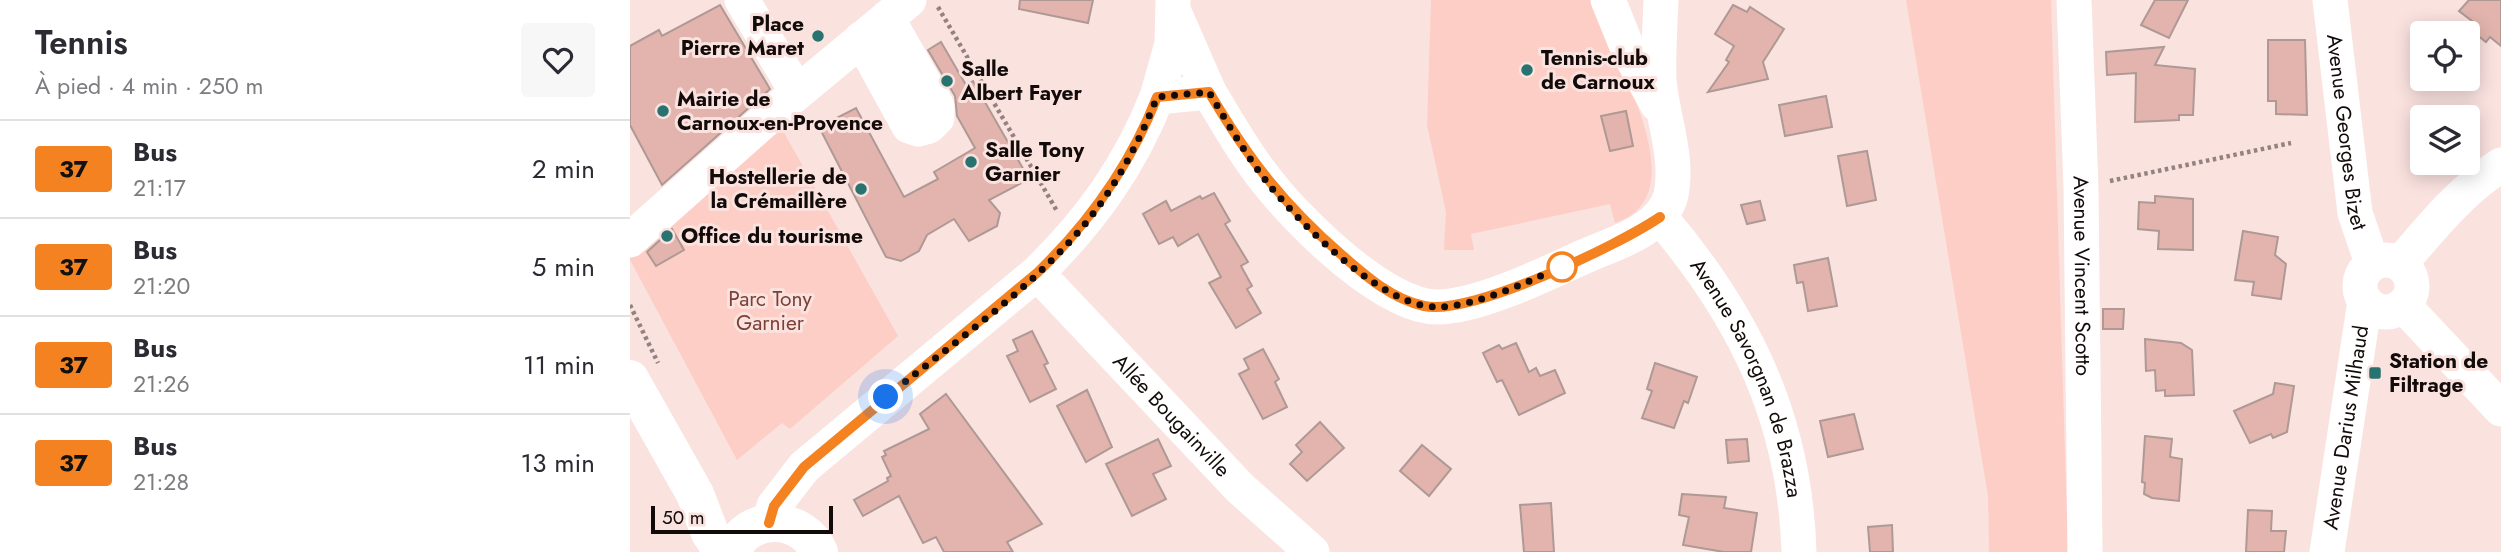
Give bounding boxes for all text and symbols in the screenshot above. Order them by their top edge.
place label: Place Pierre Maret [681,9,804,63]
text: Tennis [35,19,128,66]
map controls [2410,21,2480,175]
button: locate [2410,21,2480,91]
button: heart [521,23,595,97]
marker: Place Pierre Maret [810,28,826,44]
street label: Avenue Georges Bizet [2319,32,2375,234]
place label: Tennis-club de Carnoux [1541,43,1656,97]
place label: Salle Albert Fayer [960,54,1083,108]
marker: Tennis-club de Carnoux [1519,62,1535,78]
text: À pied · 4 min · 250 m [35,69,264,103]
marker: Salle Albert Fayer [939,73,955,89]
place label: Mairie de Carnoux-en-Provence [677,84,883,138]
marker: Mairie de Carnoux-en-Provence [655,103,671,119]
button: layers [2410,105,2480,175]
text: Bus [133,133,177,171]
place label: Salle Tony Garnier [985,135,1085,189]
text: 2 min [532,150,595,188]
text: 37 [59,151,88,186]
marker: Salle Tony Garnier [963,154,979,170]
place label: Hostellerie de la Crémaillère [709,162,847,216]
text: 21:17 [133,171,186,205]
street label: Avenue Vincent Scotto [2066,175,2098,376]
marker: Hostellerie de la Crémaillère [853,181,869,197]
place label: Office du tourisme [681,221,863,251]
marker: Office du tourisme [659,228,675,244]
text: Bus [133,231,177,269]
text: 5 min [532,248,595,286]
text: 37 [59,249,88,284]
unlabelled marker [1547,252,1577,282]
street label: Avenue Savorgnan de Brazza [1683,252,1809,500]
text: 21:20 [133,269,190,303]
park label: Parc Tony Garnier [728,284,813,338]
street label: Avenue Darius Milhaud [2316,323,2376,532]
text: Bus [133,329,177,367]
text: 11 min [523,346,595,384]
place label: Station de Filtrage [2389,346,2488,400]
text: 37 [59,347,88,382]
street label: Allée Bougainville [1106,347,1237,484]
marker: Station de Filtrage [2367,365,2383,381]
text: 21:26 [133,367,190,401]
your location [868,379,903,414]
text: Bus [133,427,177,465]
text: 13 min [521,444,595,482]
text: 37 [59,445,88,480]
text: 21:28 [133,465,189,499]
scale bar [651,503,833,535]
text: 50 m [662,504,705,531]

